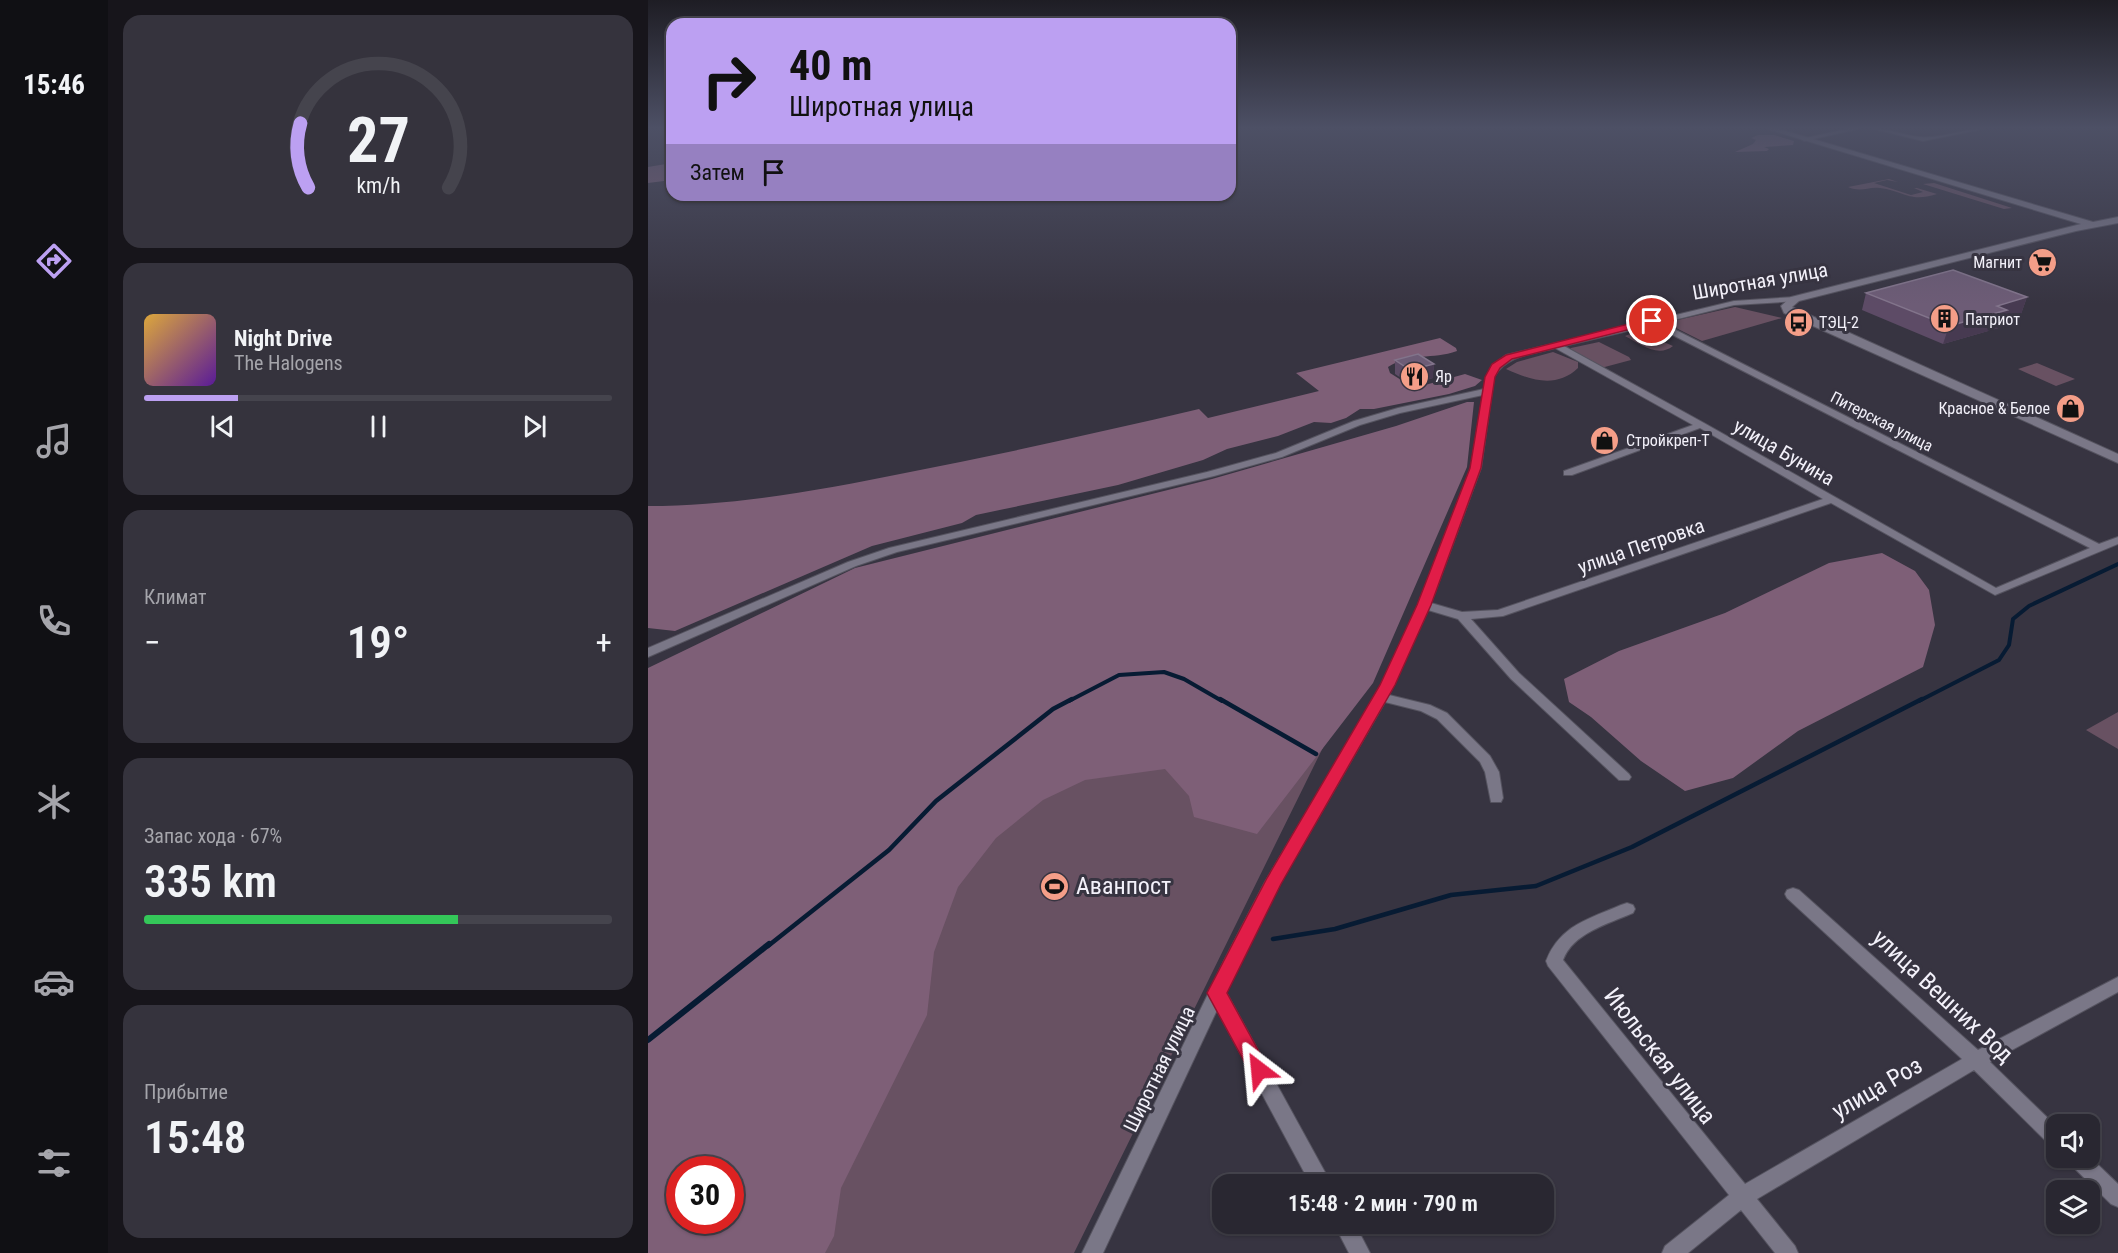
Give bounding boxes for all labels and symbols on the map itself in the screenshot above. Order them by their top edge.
supermarket icon: Магнит [2027,246,2059,278]
place label: Магнит [1973,253,2022,272]
street label: Широтная улица [1690,257,1830,305]
pin [1626,295,1677,346]
building icon: Патриот [1928,303,1960,335]
bus stop icon: ТЭЦ-2 [1782,306,1814,338]
place label: Патриот [1965,310,2020,329]
place label: ТЭЦ-2 [1819,313,1859,332]
restaurant icon: Яр [1398,360,1430,392]
place label: Яр [1435,367,1452,386]
street label: Питерская улица [1827,387,1936,455]
shop icon: Красное & Белое [2055,392,2087,424]
place label: Красное & Белое [1939,399,2050,418]
street label: улица Бунина [1729,414,1839,490]
shop icon: Стройкреп-Т [1589,424,1621,456]
place label: Стройкреп-Т [1626,431,1709,450]
street label: улица Петровка [1575,513,1707,579]
sports icon: Аванпост [1039,870,1071,902]
place label: Аванпост [1076,872,1171,900]
street label: улица Вешних Вод [1867,924,2019,1069]
street label: Июльская улица [1598,982,1722,1130]
street label: Широтная улица [1118,1002,1200,1136]
position arrow [1227,1038,1291,1102]
street label: улица Роз [1827,1051,1927,1125]
speed limit sign: 30 [666,1156,744,1234]

